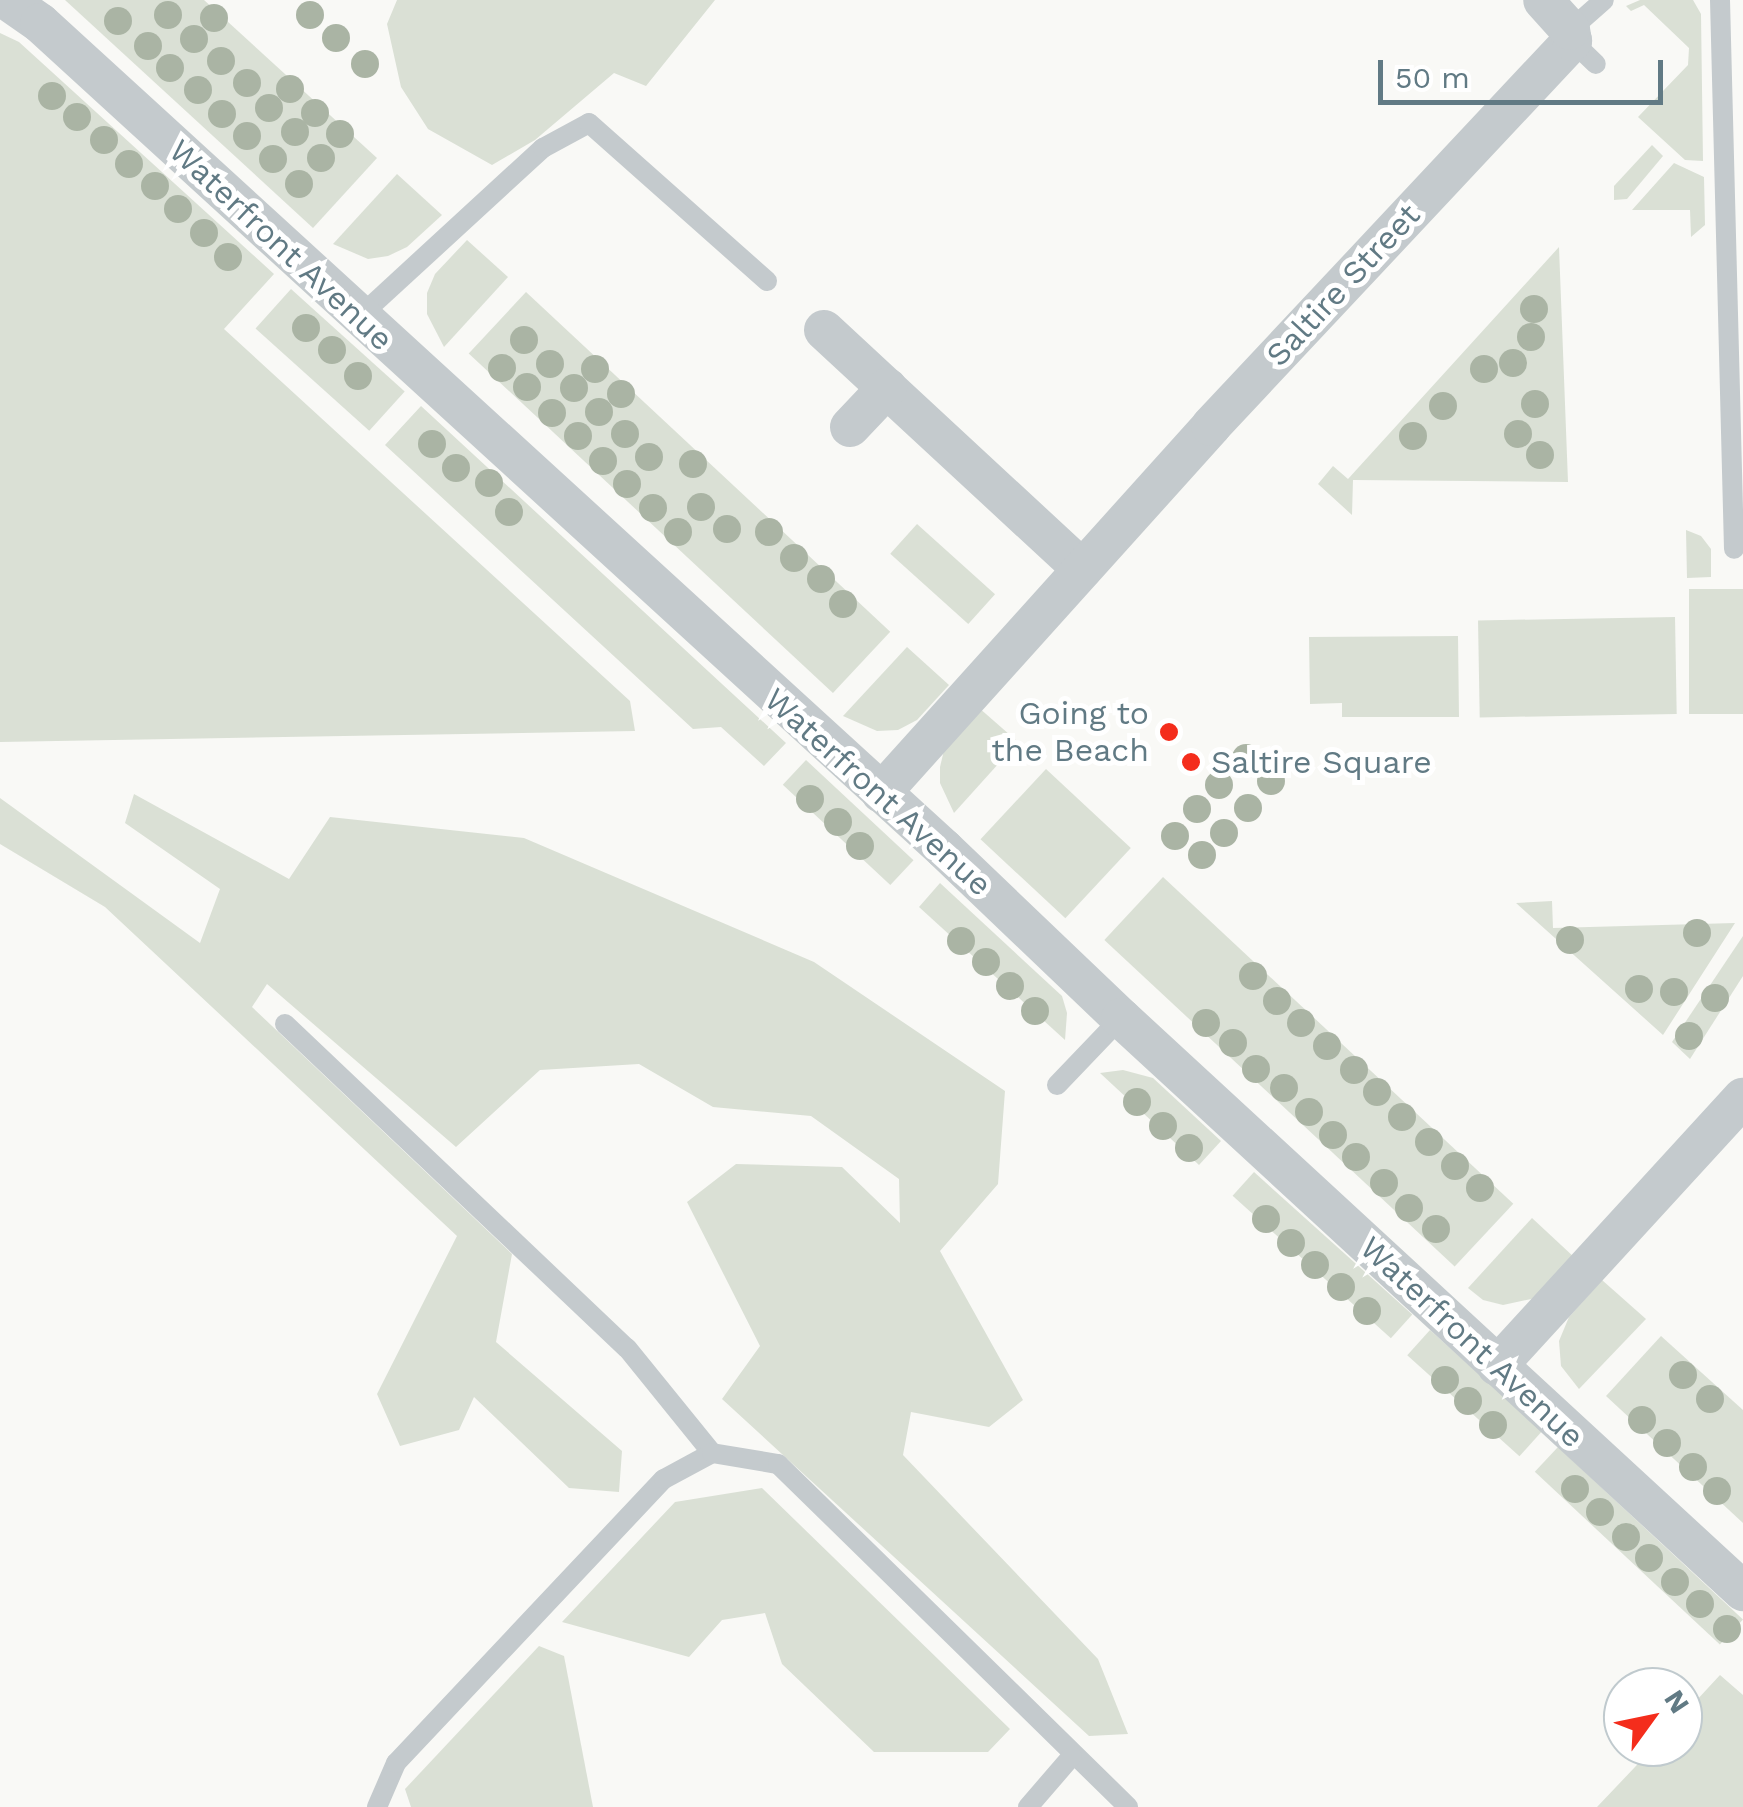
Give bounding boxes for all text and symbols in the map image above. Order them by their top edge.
scale bar [1383,40,1668,102]
text: 50 m [1395,60,1470,95]
street label: Waterfront Avenue [161,131,401,359]
street label: Saltire Street [1258,196,1428,374]
street label: Waterfront Avenue [756,680,1000,904]
place label: Going to the Beach [991,695,1149,770]
marker: Going to the Beach [1158,721,1180,743]
place label: Saltire Square [1211,743,1432,781]
marker: Saltire Square [1180,751,1202,773]
street label: Waterfront Avenue [1352,1228,1592,1456]
north arrow [1603,1667,1703,1767]
text: N [1657,1684,1696,1719]

